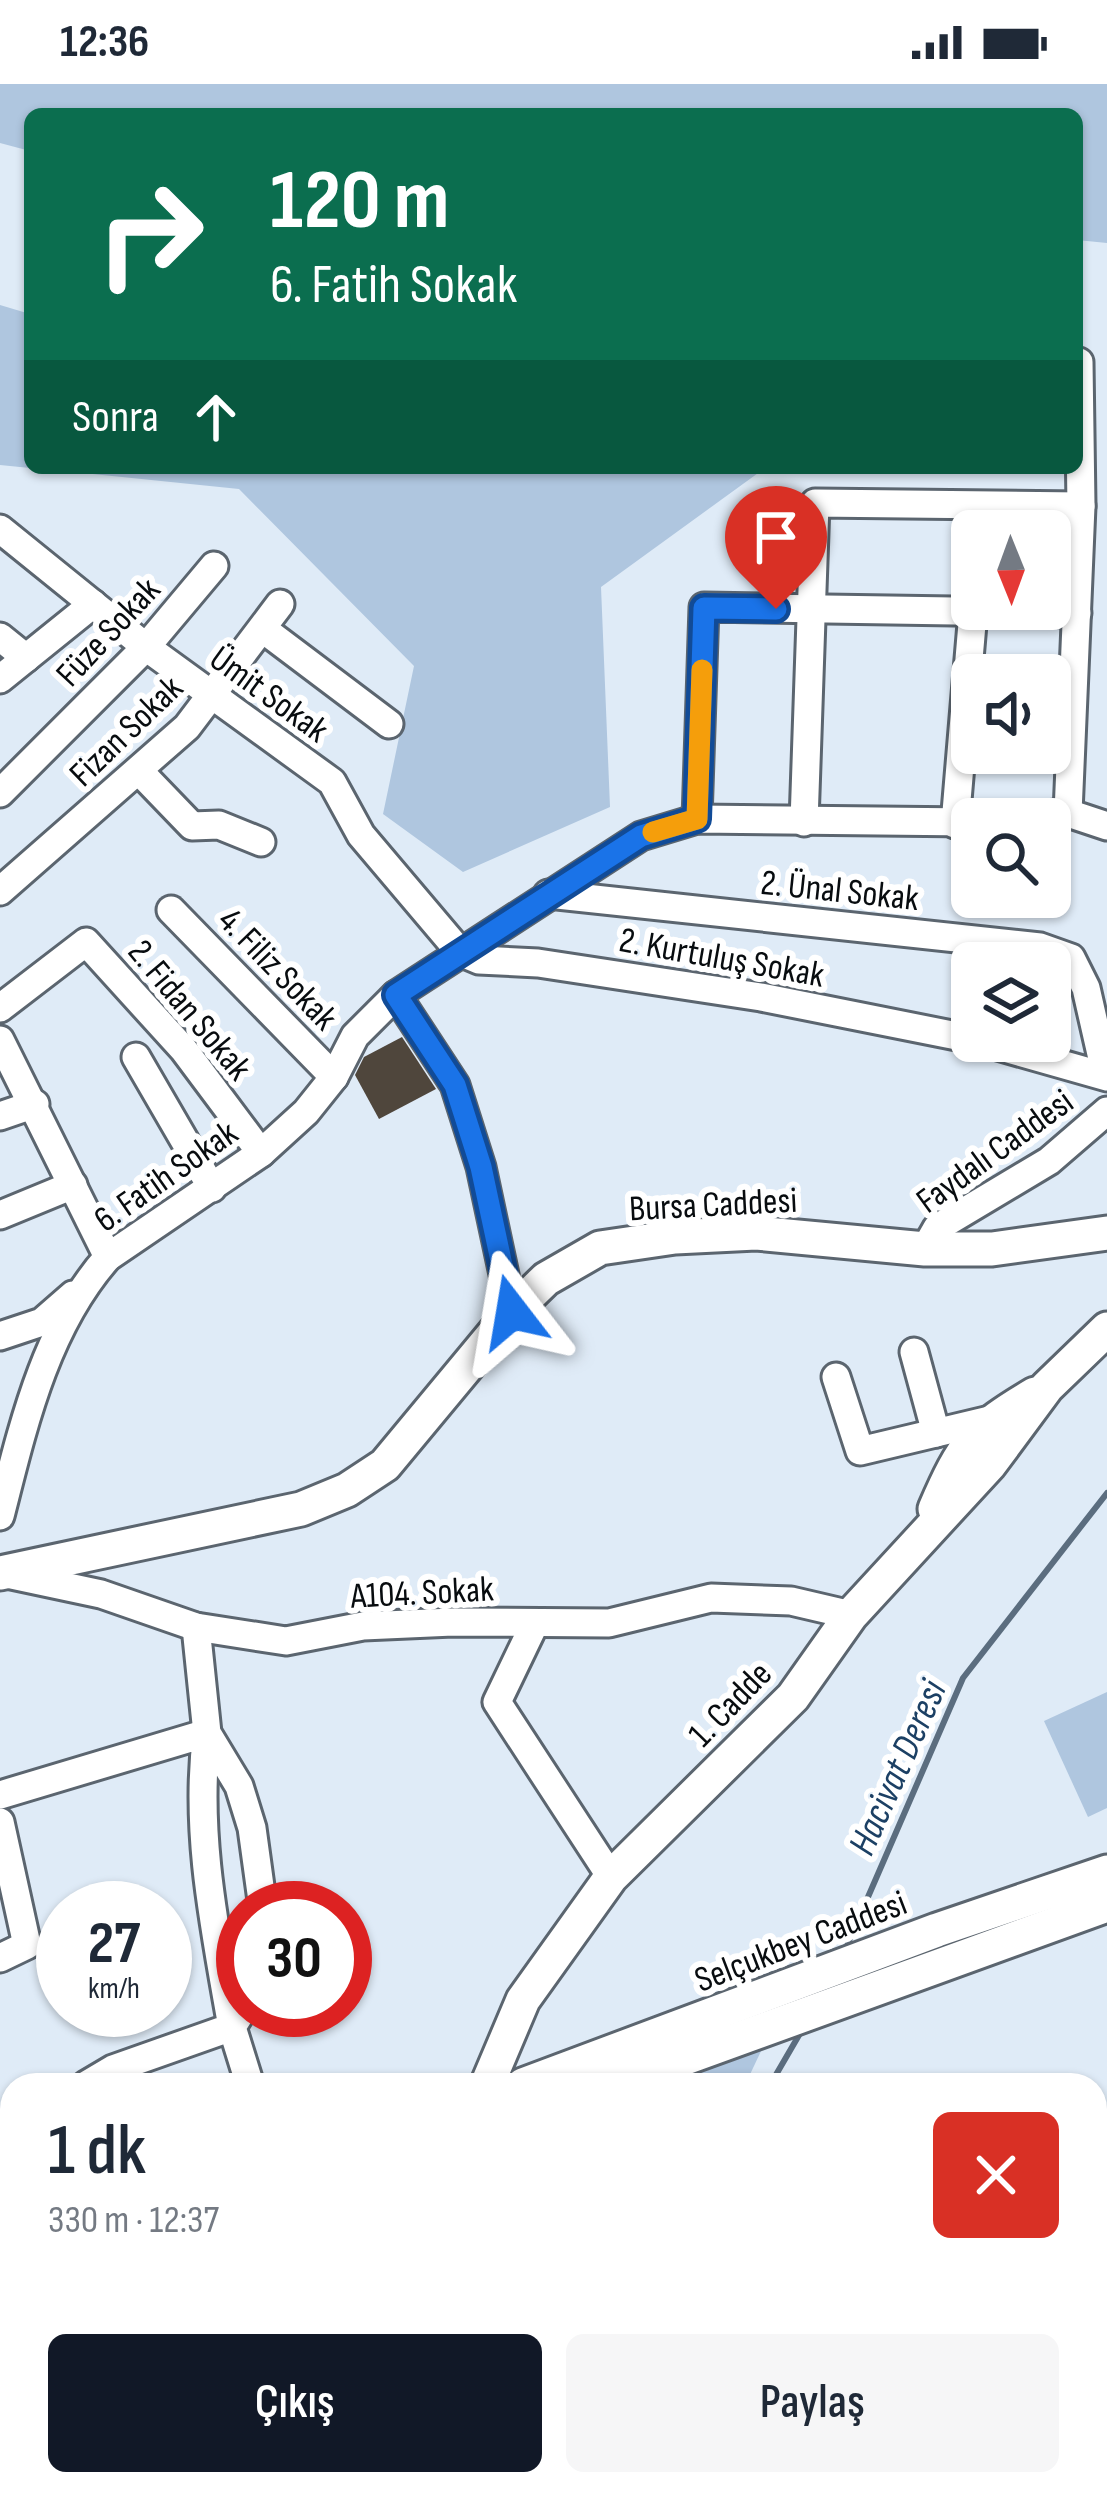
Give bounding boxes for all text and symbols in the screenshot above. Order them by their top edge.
text: 12:36 [60,15,149,70]
text: 120 m [270,151,449,252]
icon: right [72,156,228,312]
text: 6. Fatih Sokak [270,253,517,318]
icon: ahead [183,384,249,450]
text: Sonra [72,390,159,445]
pin [725,486,827,609]
icon: arrive [743,504,809,570]
north arrow [951,510,1071,630]
map controls [951,510,1071,1062]
street label: Füze Sokak [48,569,170,696]
street label: Ümit Sokak [201,638,336,753]
button: sound [951,654,1071,774]
street label: Fizan Sokak [61,667,192,796]
button: search [951,798,1071,918]
street label: 2. Ünal Sokak [759,862,921,921]
street label: 4. Filiz Sokak [209,900,346,1040]
street label: 2. Kurtuluş Sokak [616,919,828,998]
street label: 2. Fidan Sokak [118,932,260,1090]
button: layers [951,942,1071,1062]
street label: Faydalı Caddesi [909,1081,1082,1223]
street label: 6. Fatih Sokak [87,1112,246,1242]
street label: Bursa Caddesi [628,1180,798,1231]
position arrow [449,1249,575,1375]
street label: A104. Sokak [349,1568,495,1619]
street label: 1. Cadde [680,1653,781,1756]
water label: Hacivat Deresi [839,1672,958,1863]
speed limit sign: 30 [216,1881,372,2037]
street label: Selçukbey Caddesi [689,1882,913,2002]
text: 27 [88,1908,140,1980]
text: km/h [88,1971,140,2007]
text: 1 dk [48,2108,146,2195]
button: close [933,2112,1059,2238]
text: 330 m · 12:37 [48,2197,219,2244]
button: Çıkış [48,2334,542,2472]
button: Paylaş [566,2334,1059,2472]

